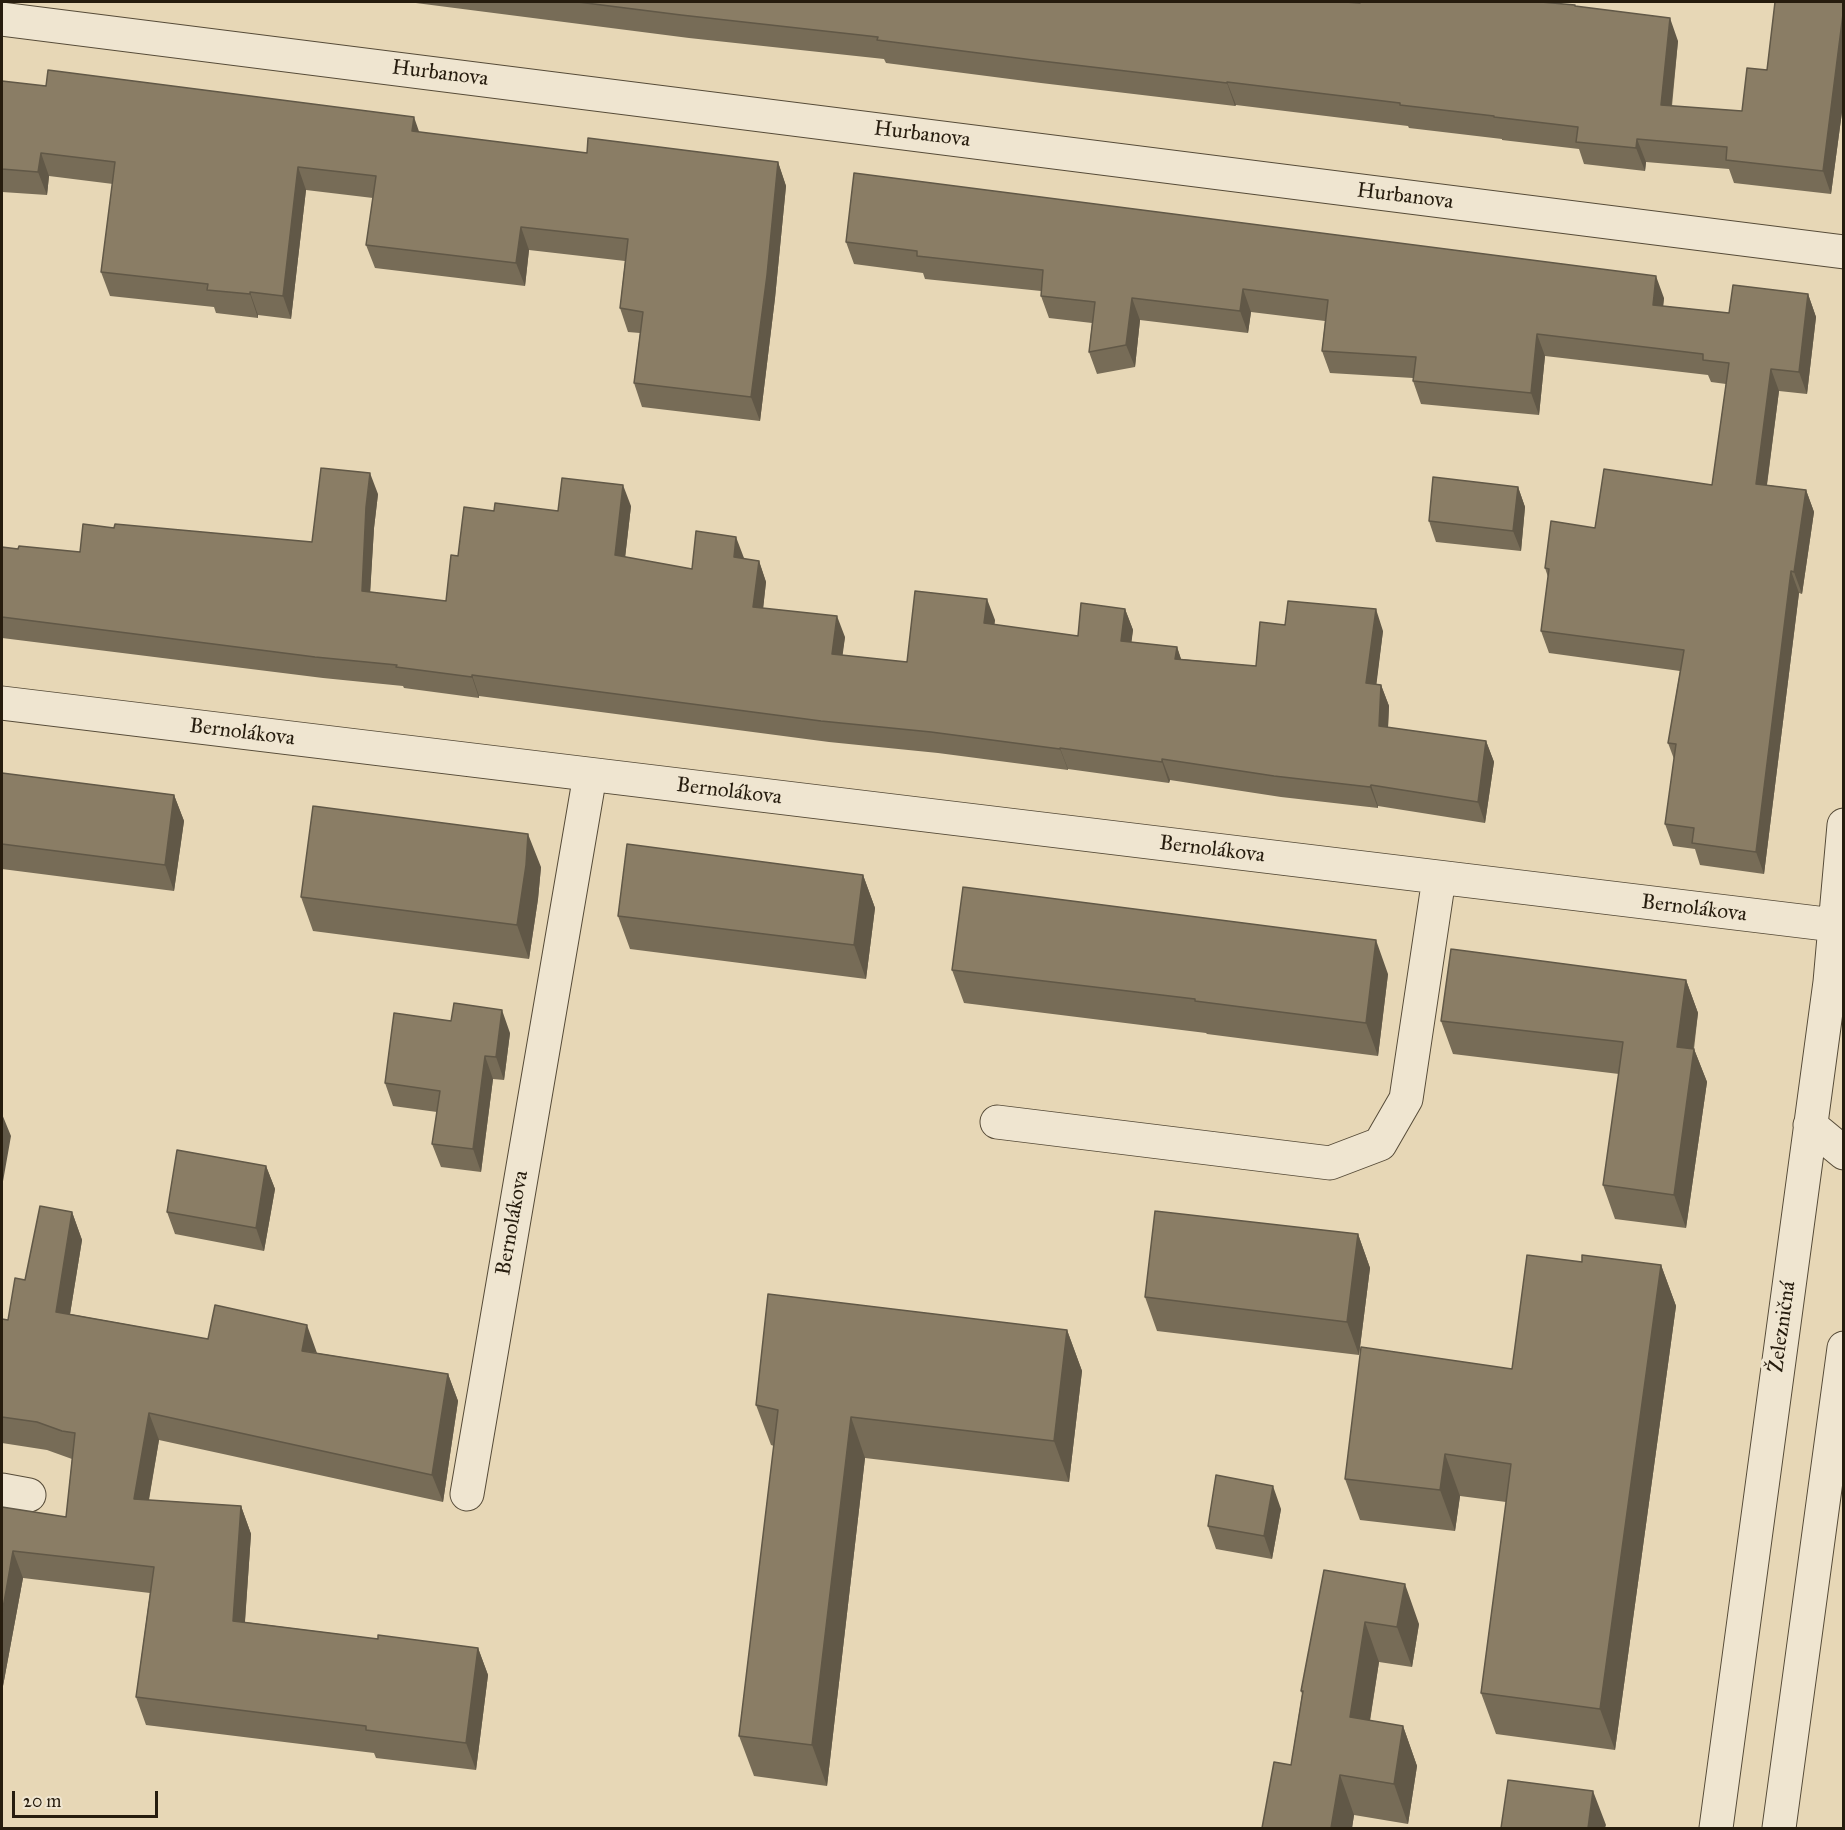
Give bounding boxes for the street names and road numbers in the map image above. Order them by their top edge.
street label: Hurbanova [390,56,490,92]
street label: Hurbanova [872,117,972,153]
street label: Hurbanova [1355,179,1455,215]
street label: Bernolákova [188,714,296,752]
street label: Bernolákova [675,773,783,811]
street label: Bernolákova [1158,831,1266,869]
street label: Bernolákova [1640,890,1748,928]
street label: Bernolákova [491,1169,535,1277]
street label: Železničná [1764,1280,1802,1374]

